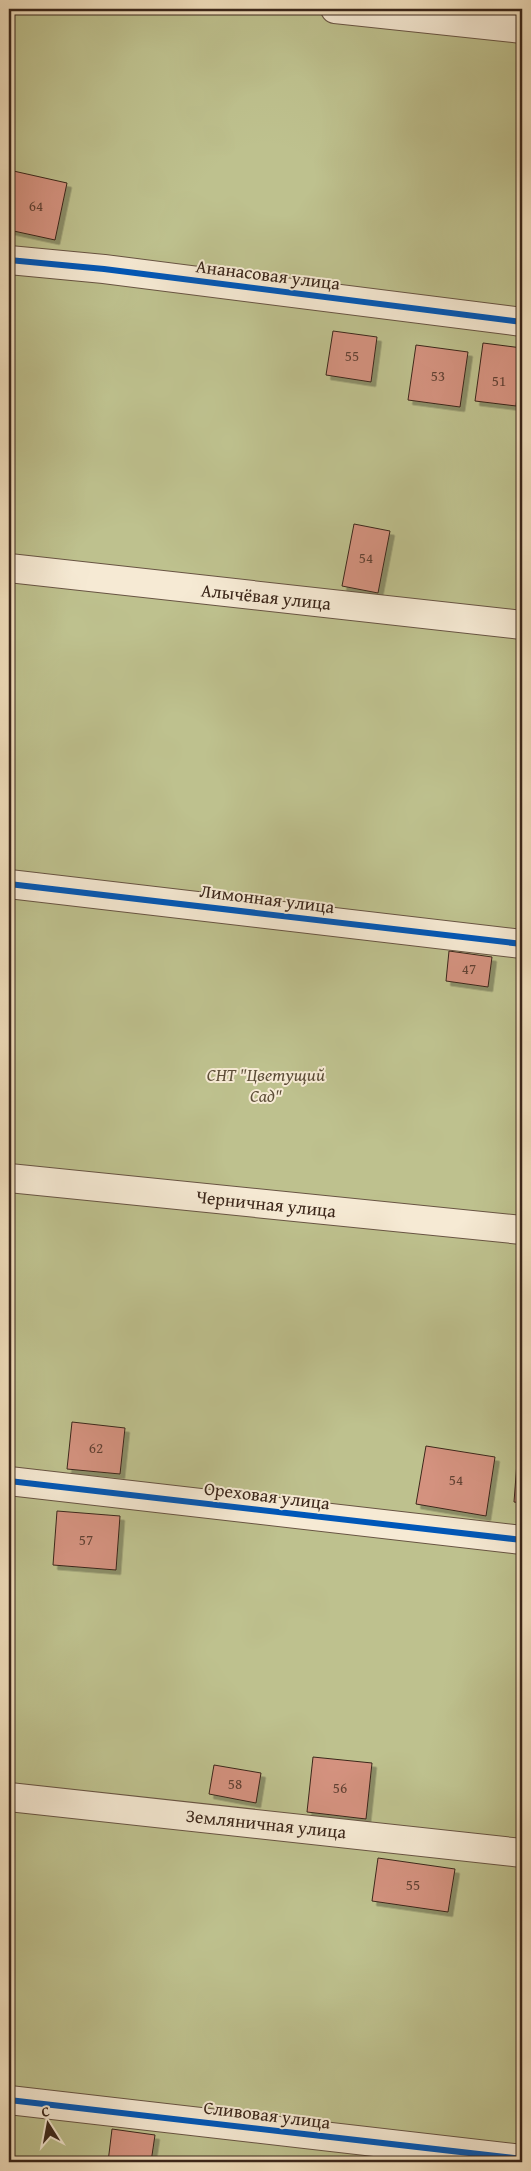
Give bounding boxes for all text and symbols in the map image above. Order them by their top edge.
house number: 64 [29,195,43,216]
street label: Ананасовая улица [194,252,342,297]
house number: 55 [345,345,359,366]
house number: 53 [431,365,445,386]
house number: 51 [492,370,506,391]
house number: 54 [359,547,373,568]
street label: Алычёвая улица [200,576,333,617]
street label: Лимонная улица [198,877,336,920]
house number: 47 [462,958,476,979]
park label: СНТ "Цветущий Сад" [207,1061,325,1109]
street label: Черничная улица [195,1183,338,1224]
house number: 62 [89,1437,103,1458]
house number: 54 [449,1469,463,1490]
street label: Ореховая улица [203,1474,332,1517]
house number: 57 [79,1529,93,1550]
house number: 58 [228,1773,242,1794]
house number: 56 [333,1777,347,1798]
street label: Земляничная улица [185,1802,348,1845]
house number: 55 [406,1874,420,1895]
street label: Сливовая улица [202,2093,332,2136]
north arrow [22,2098,72,2148]
text: С [40,2101,51,2122]

